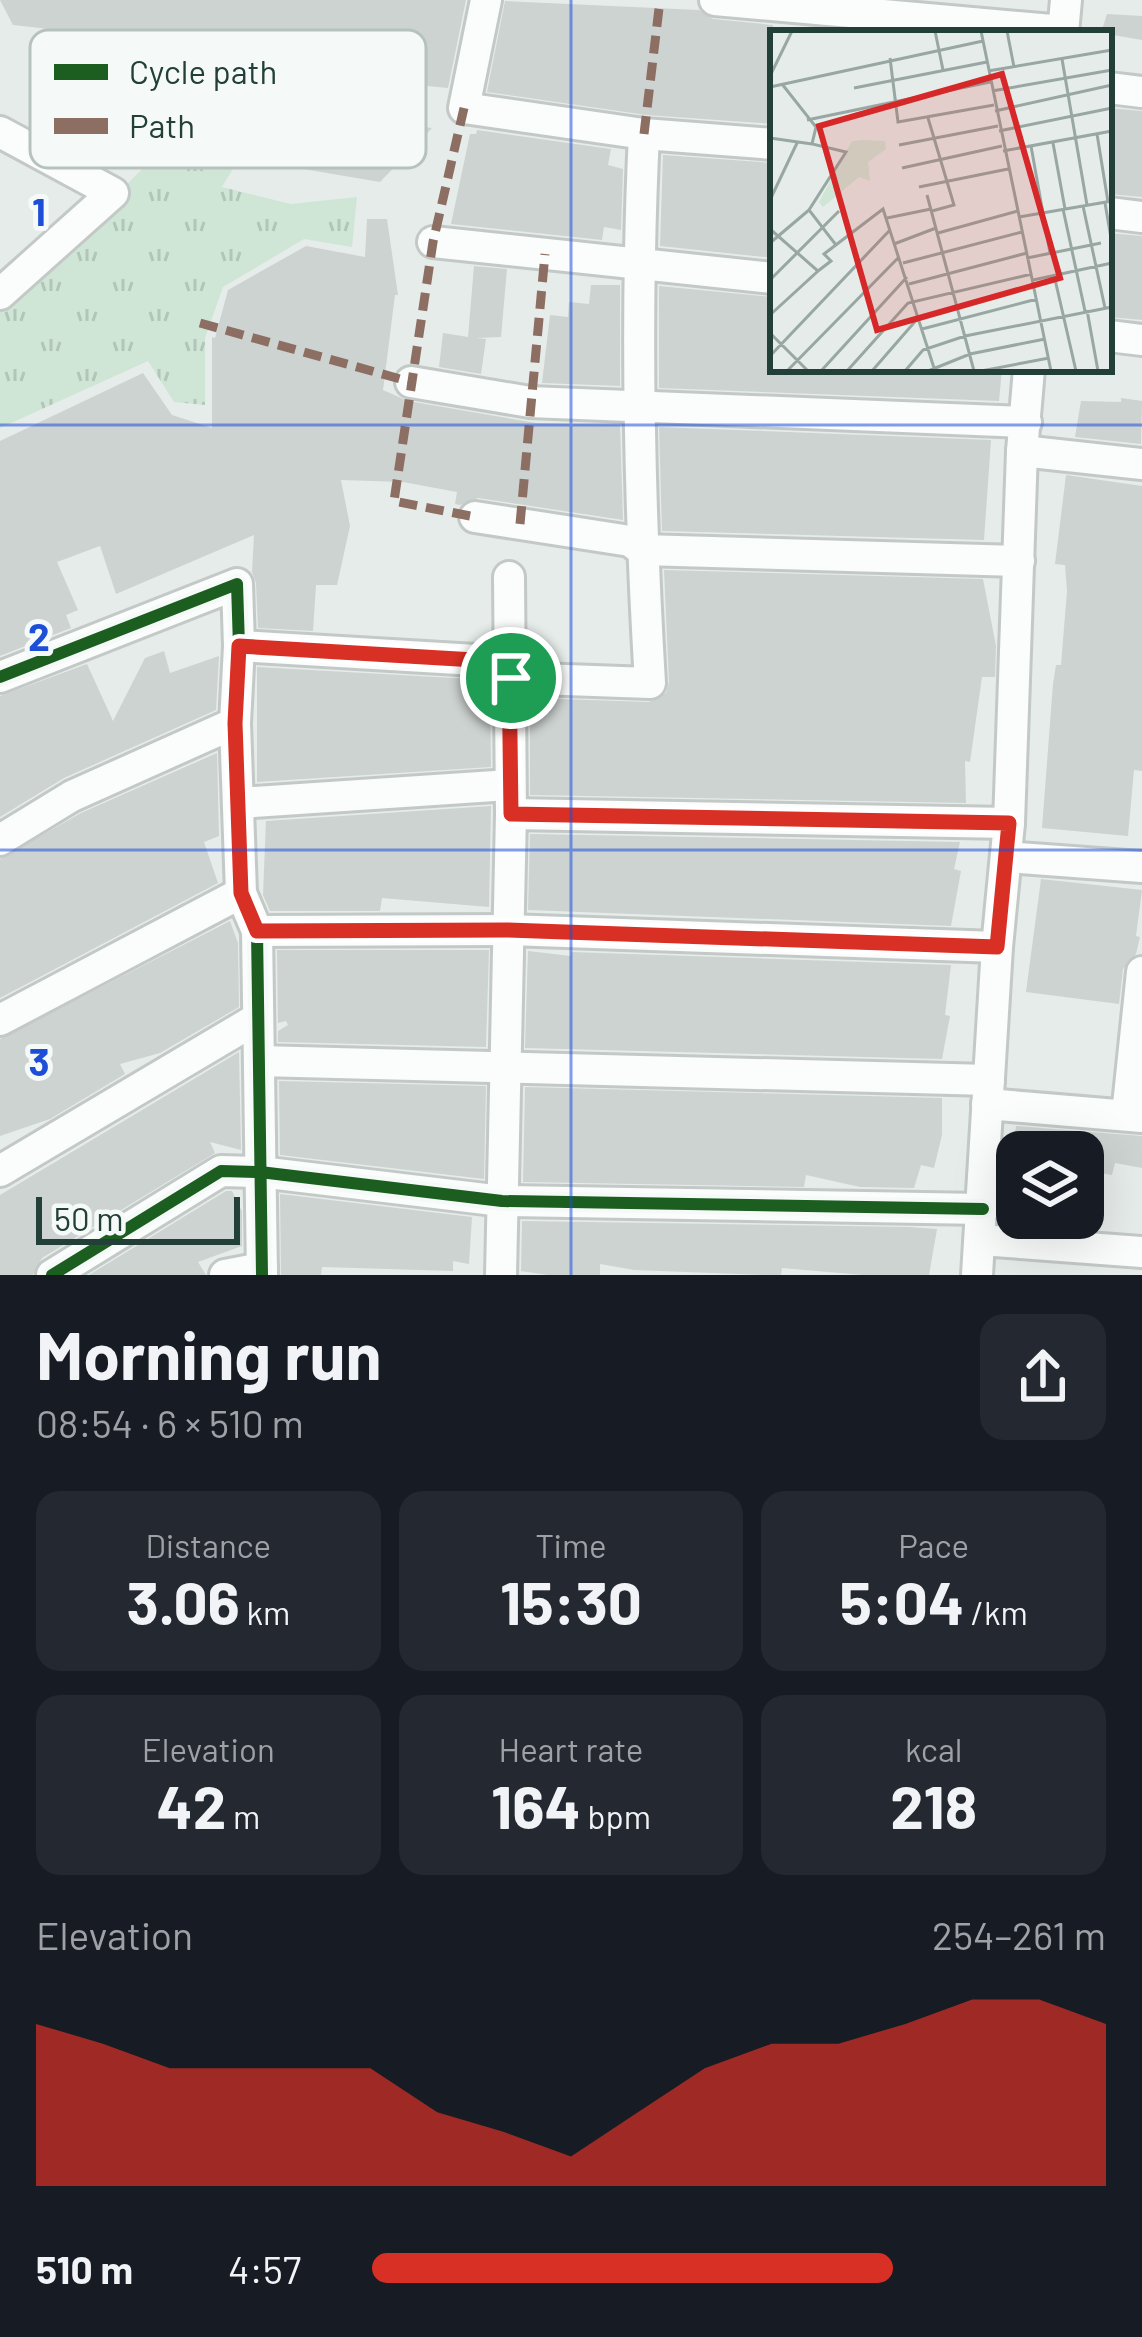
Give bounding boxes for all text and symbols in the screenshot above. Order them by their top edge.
legend [30,30,426,168]
inset map [770,30,1112,372]
text: Cycle path [129,51,277,91]
text: Path [129,105,195,145]
text: 1 [32,187,46,234]
text: 2 [28,612,50,659]
pin [460,627,562,729]
icon: arrive [478,645,544,711]
text: 3 [28,1037,50,1084]
map controls [996,1131,1104,1239]
button: layers [996,1131,1104,1239]
scale bar [36,1191,240,1244]
text: 50 m [54,1198,124,1238]
text: Morning run [36,1314,382,1393]
button: share [980,1314,1106,1440]
text: 08:54 · 6 × 510 m [36,1399,304,1446]
text: Distance [145,1525,271,1565]
text: Time [535,1525,607,1565]
text: Pace [898,1525,969,1565]
text: 3.06 [126,1565,240,1637]
text: 15:30 [500,1565,642,1637]
text: 5:04 [840,1565,964,1637]
text: km [240,1592,290,1632]
text: /km [964,1592,1028,1632]
text: Elevation [142,1729,275,1769]
text: Heart rate [499,1729,643,1769]
text: kcal [905,1729,962,1769]
text: 42 [156,1769,226,1841]
text: 164 [491,1769,581,1841]
text: 218 [890,1769,977,1841]
text: m [226,1796,260,1836]
text: bpm [581,1796,651,1836]
text: Elevation [36,1911,193,1958]
text: 254–261 m [932,1911,1106,1958]
text: 510 m [36,2245,133,2292]
text: 4:57 [228,2245,301,2292]

